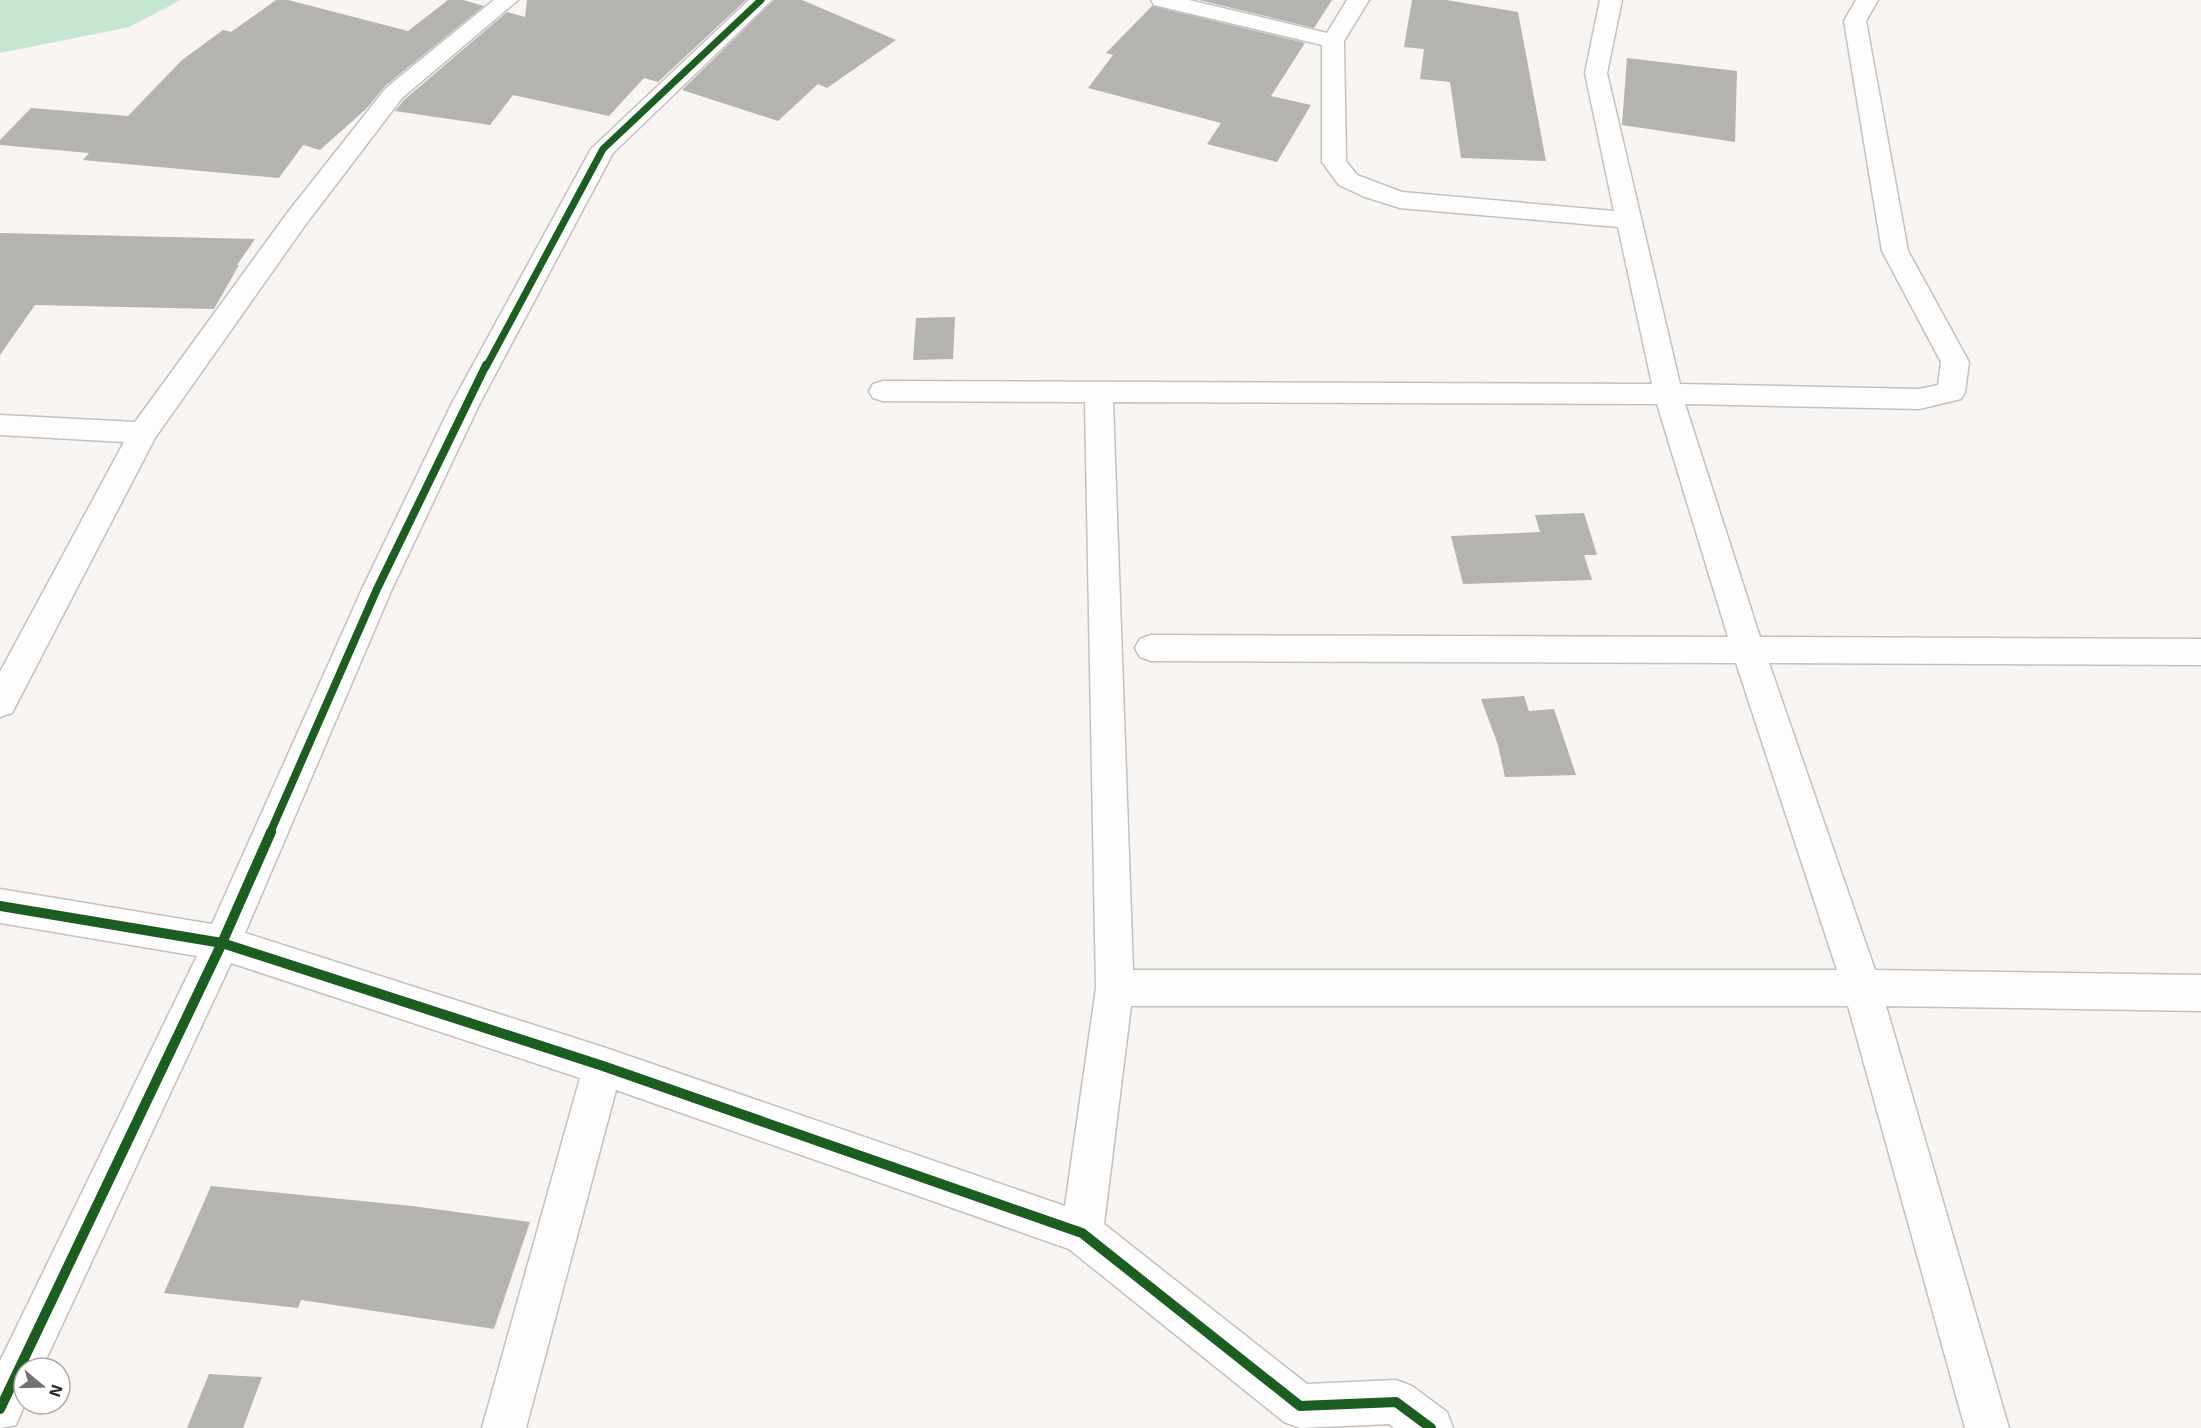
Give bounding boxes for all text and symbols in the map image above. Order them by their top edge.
north arrow [12,1356,72,1416]
text: N [46,1382,68,1400]

